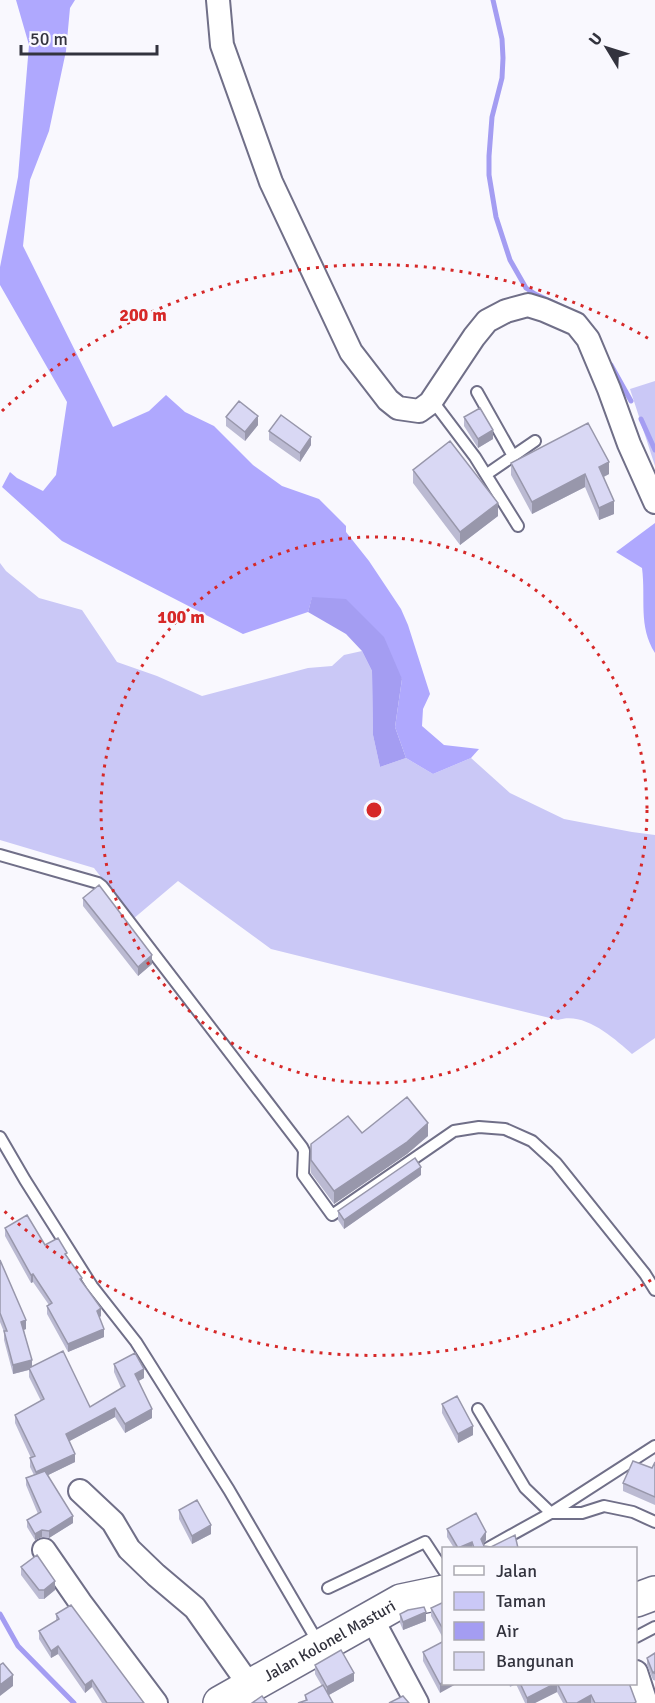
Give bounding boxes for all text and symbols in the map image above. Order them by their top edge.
scale bar [21,18,158,56]
north arrow [577,18,637,78]
text: 50 m [30,28,68,50]
text: U [585,29,607,50]
text: 200 m [119,304,167,326]
text: 100 m [157,606,205,628]
centre of rings [364,800,384,820]
legend [442,1547,637,1685]
text: Jalan [496,1560,537,1582]
text: Taman [496,1590,546,1612]
street label: Jalan Kolonel Masturi [260,1596,399,1686]
text: Air [496,1620,519,1642]
text: Bangunan [496,1650,574,1672]

